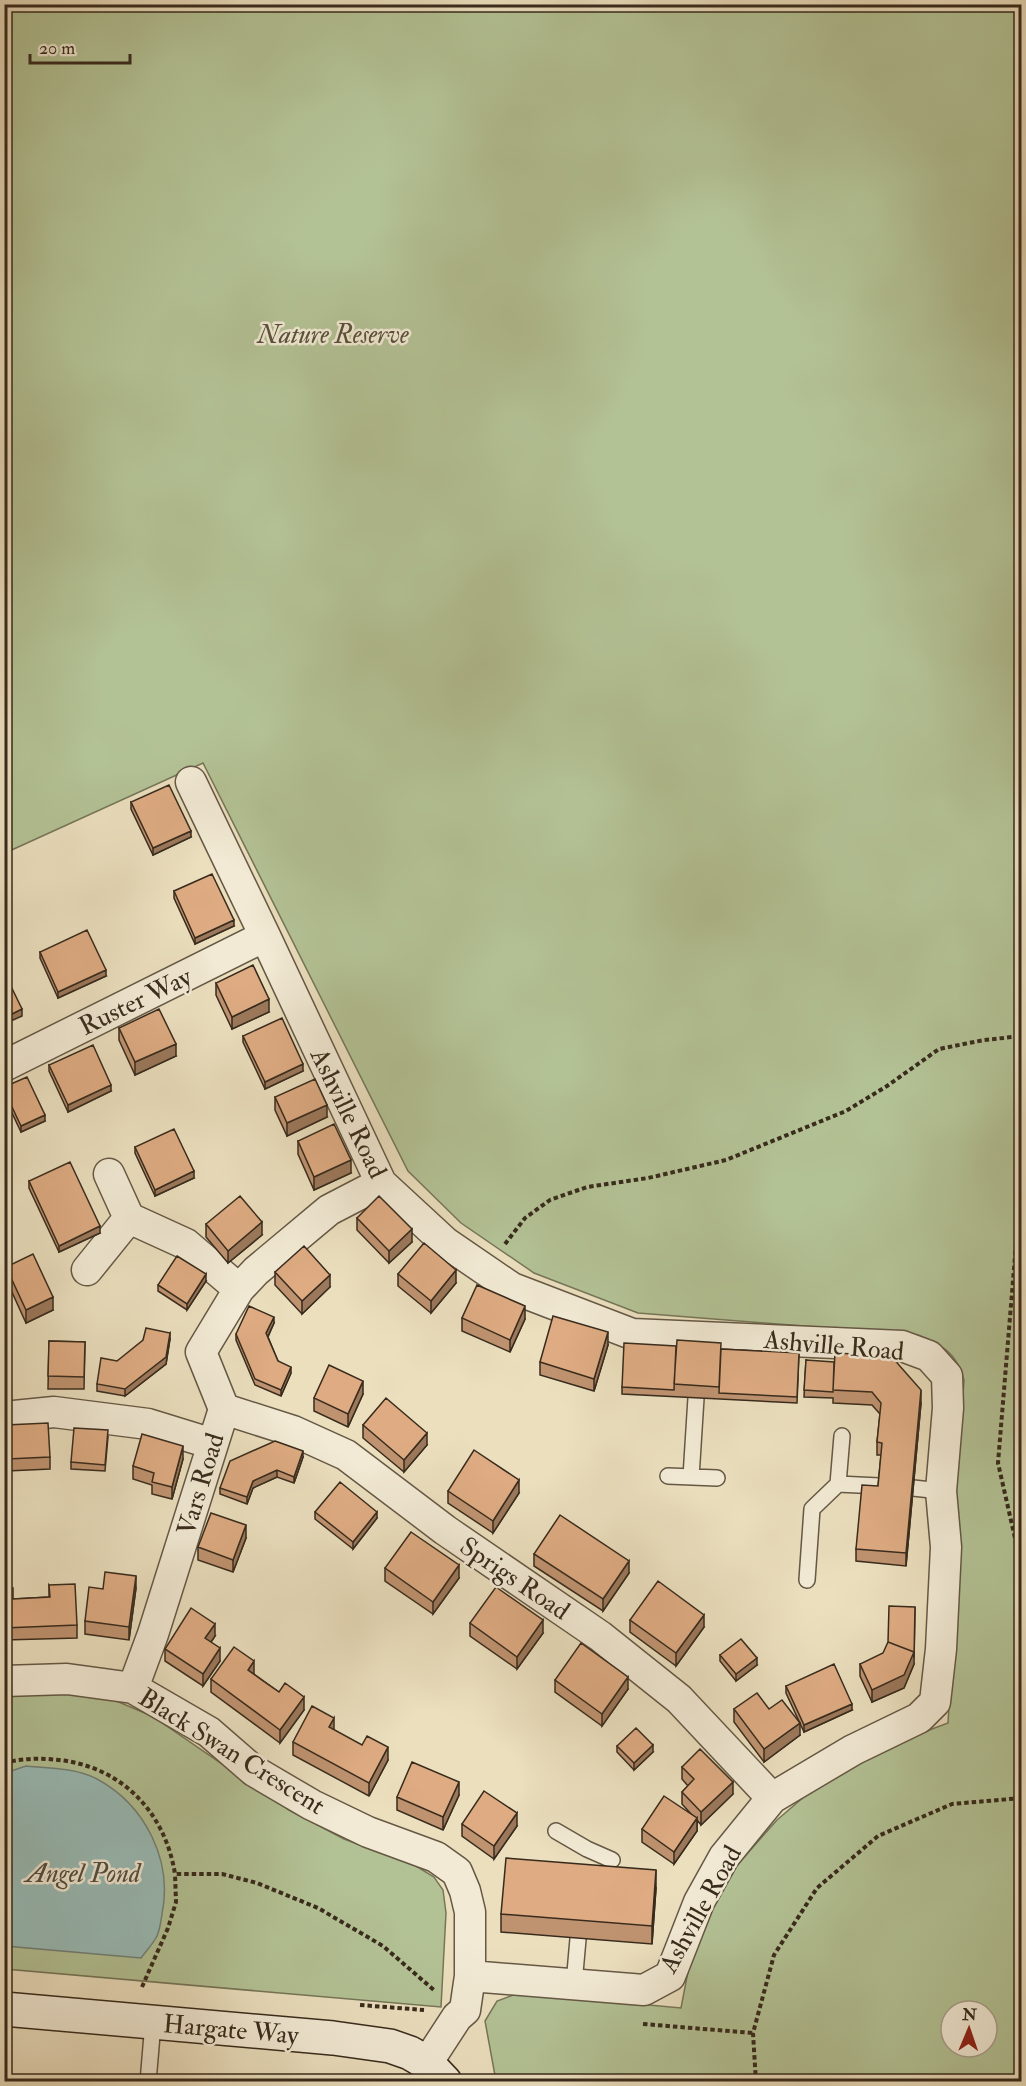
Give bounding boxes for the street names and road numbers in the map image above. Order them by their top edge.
street label: Ruster Way [74,961,197,1043]
street label: Ashville Road [302,1042,393,1184]
street label: Ashville Road [761,1324,906,1368]
street label: Vars Road [170,1429,232,1539]
street label: Sprigs Road [453,1530,576,1628]
street label: Black Swan Crescent [132,1682,331,1822]
street label: Ashville Road [652,1840,749,1980]
street label: Hargate Way [162,2008,301,2052]

